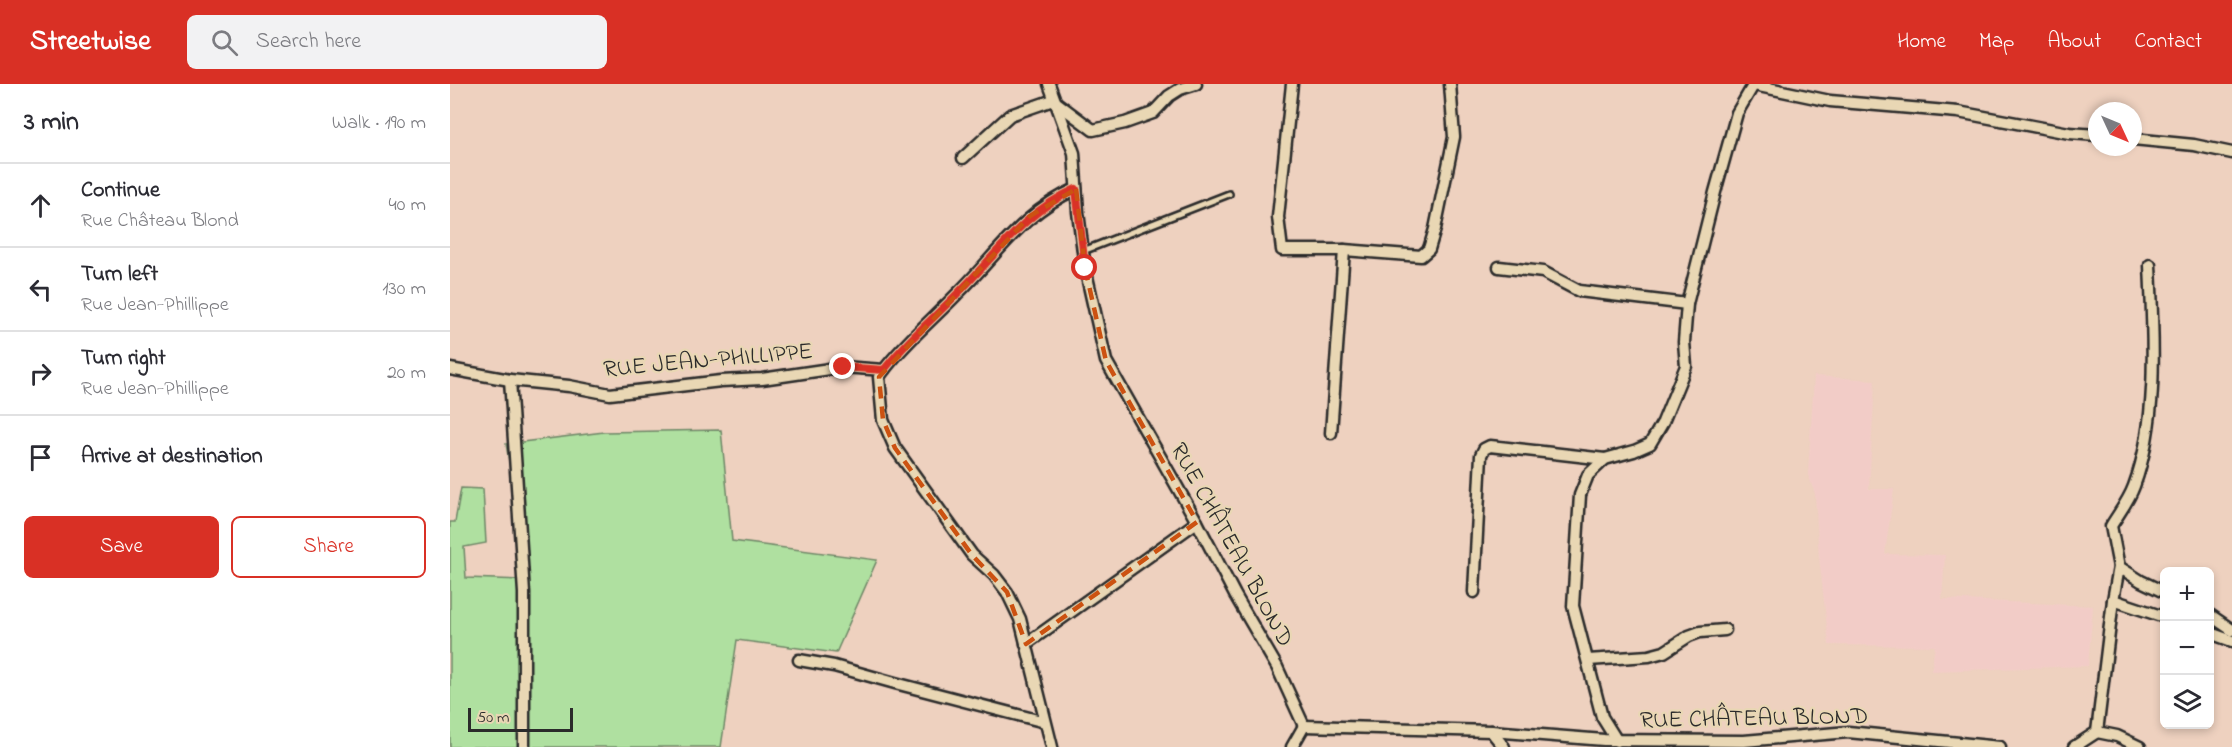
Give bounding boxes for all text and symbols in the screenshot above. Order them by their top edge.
search box [187,15,607,69]
text: Streetwise [30,22,151,63]
icon: search [208,26,241,59]
text: Search here [256,26,361,58]
text: Home [1897,27,1946,57]
text: Map [1979,27,2014,57]
text: About [2047,27,2101,57]
text: Contact [2134,27,2202,57]
north arrow [2088,102,2142,156]
text: 3 min [24,104,79,142]
text: Walk · 190 m [332,109,426,138]
text: Continue [81,175,160,207]
icon: ahead [24,189,57,222]
text: 40 m [389,191,426,220]
text: Rue Château Blond [81,207,239,236]
route start [1071,254,1097,280]
text: Turn left [81,259,158,291]
icon: left [24,273,57,306]
text: 130 m [382,275,426,304]
text: Rue Jean-Phillippe [81,291,229,320]
street label: RUE JEAN-PHILLIPPE [602,335,814,388]
text: Turn right [81,343,166,375]
route end [829,353,855,379]
icon: right [24,357,57,390]
text: 20 m [387,359,426,388]
text: Rue Jean-Phillippe [81,375,229,404]
street label: RUE CHÂTEAU BLOND [1160,436,1302,654]
icon: arrive [24,441,57,474]
text: Arrive at destination [81,441,263,473]
button: Save [24,516,219,578]
button: Share [231,516,426,578]
map controls [2160,567,2214,729]
button: + [2160,567,2214,621]
button: − [2160,621,2214,675]
button: layers [2160,675,2214,729]
street label: RUE CHÂTEAU BLOND [1639,699,1869,739]
scale bar [468,705,573,732]
text: 50 m [477,706,509,730]

